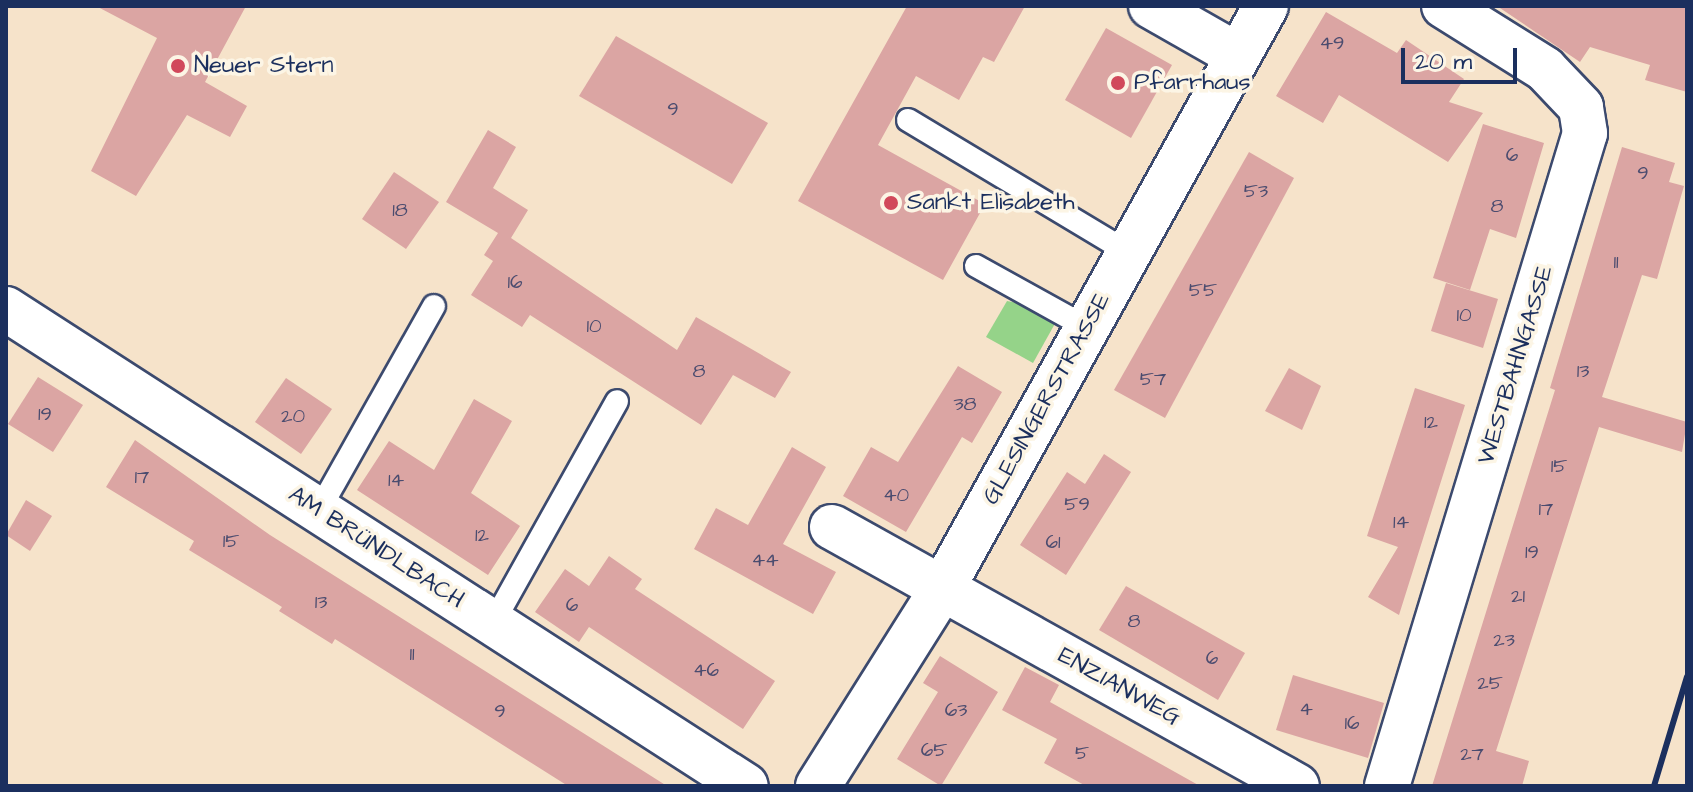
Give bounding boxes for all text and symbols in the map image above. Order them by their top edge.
house number: 49 [1320,31,1344,55]
scale bar [1405,32,1521,82]
text: 20 m [1415,45,1472,79]
place label: Neuer Stern [194,52,333,80]
marker: Neuer Stern [169,57,187,75]
place label: Pfarrhaus [1134,69,1251,97]
marker: Pfarrhaus [1109,74,1127,92]
house number: 9 [667,97,679,121]
house number: 6 [1506,143,1518,167]
house number: 9 [1637,161,1649,185]
house number: 53 [1244,179,1268,203]
place label: Sankt Elisabeth [907,189,1075,217]
marker: Sankt Elisabeth [882,194,900,212]
house number: 8 [1491,194,1503,218]
house number: 18 [392,198,408,222]
house number: 11 [1613,250,1619,274]
street label: WESTBAHNGASSE [1472,262,1560,468]
house number: 16 [507,270,523,294]
house number: 55 [1189,278,1217,302]
street label: GLESINGERSTRASSE [977,288,1117,510]
house number: 10 [1456,303,1472,327]
house number: 10 [586,314,602,338]
house number: 8 [693,359,705,383]
house number: 13 [1577,359,1589,383]
house number: 57 [1140,367,1166,391]
house number: 38 [953,392,977,416]
house number: 19 [38,402,52,426]
house number: 20 [281,404,305,428]
house number: 12 [1424,410,1438,434]
house number: 15 [1551,454,1567,478]
house number: 17 [135,465,149,489]
house number: 14 [388,468,404,492]
street label: AM BRÜNDLBACH [283,480,469,616]
house number: 40 [883,483,909,507]
house number: 59 [1064,492,1090,516]
house number: 17 [1539,497,1553,521]
house number: 14 [1393,510,1409,534]
house number: 12 [475,523,489,547]
house number: 15 [223,529,239,553]
house number: 61 [1045,530,1061,554]
house number: 19 [1525,540,1539,564]
house number: 44 [751,548,779,572]
house number: 21 [1511,584,1525,608]
house number: 13 [315,590,327,614]
house number: 6 [566,593,578,617]
house number: 8 [1128,609,1140,633]
house number: 23 [1493,628,1515,652]
house number: 11 [409,642,415,666]
street label: ENZIANWEG [1053,642,1185,732]
house number: 6 [1206,646,1218,670]
house number: 46 [693,658,719,682]
house number: 25 [1477,671,1503,695]
house number: 4 [1299,697,1313,721]
house number: 63 [945,698,967,722]
house number: 9 [494,699,506,723]
house number: 16 [1344,711,1360,735]
house number: 65 [921,738,947,762]
house number: 5 [1075,741,1089,765]
house number: 27 [1460,742,1484,766]

